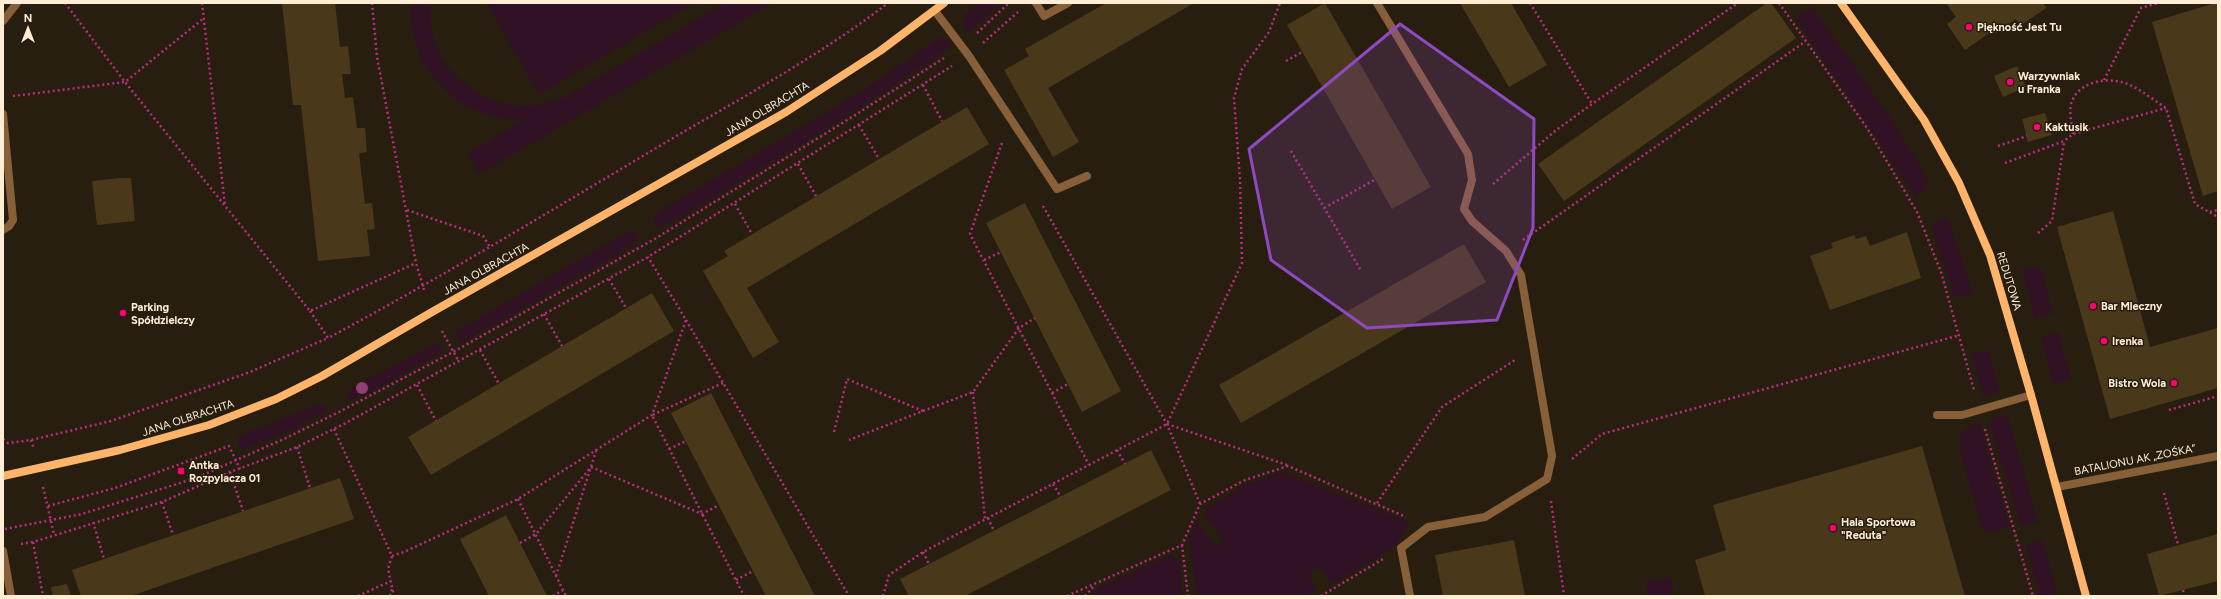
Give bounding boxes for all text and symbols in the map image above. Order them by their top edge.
north arrow [8,8,48,48]
text: N [24,12,32,25]
place label: Piękność Jest Tu [1977,21,2062,34]
marker: Piękność Jest Tu [1964,22,1974,32]
place label: Warzywniak u Franka [2018,70,2080,96]
marker: Warzywniak u Franka [2005,77,2015,87]
street label: JANA OLBRACHTA [723,78,812,139]
place label: Kaktusik [2045,121,2088,134]
marker: Kaktusik [2032,122,2042,132]
street label: JANA OLBRACHTA [441,240,532,298]
street label: REDUTOWA [1994,250,2024,312]
place label: Bar Mleczny [2101,300,2163,313]
place label: Parking Spółdzielczy [131,301,196,327]
marker: Bar Mleczny [2088,301,2098,311]
marker: Parking Spółdzielczy [118,308,128,318]
place label: Irenka [2112,335,2143,348]
marker: Irenka [2099,336,2109,346]
place label: Bistro Wola [2108,377,2166,390]
marker: Bistro Wola [2169,378,2179,388]
street label: JANA OLBRACHTA [140,397,236,439]
street label: BATALIONU AK „ZOŚKA” [2073,441,2197,478]
place label: Antka Rozpylacza 01 [189,459,261,485]
marker: Antka Rozpylacza 01 [176,466,186,476]
place label: Hala Sportowa "Reduta" [1841,516,1916,542]
marker: Hala Sportowa "Reduta" [1828,523,1838,533]

